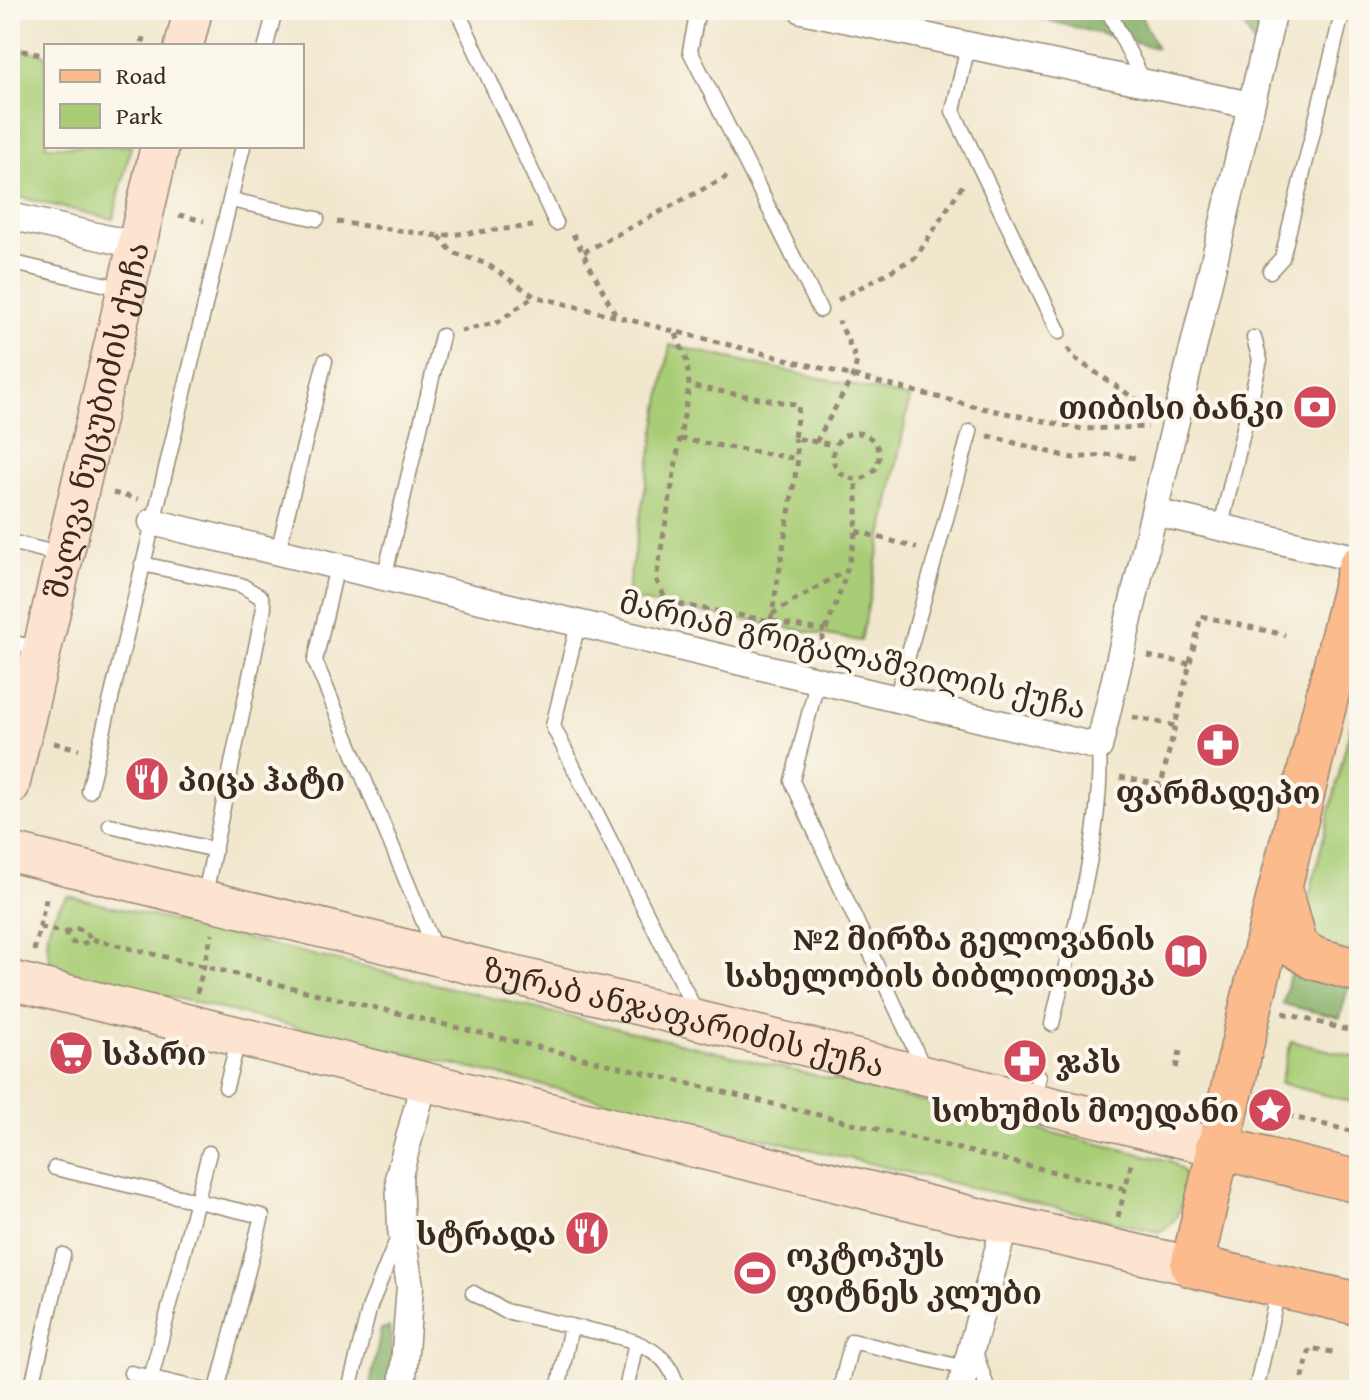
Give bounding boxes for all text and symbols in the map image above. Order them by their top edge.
legend [44,44,304,148]
text: Road [116,58,166,93]
text: Park [116,98,163,133]
street label: შალვა ნუცუბიძის ქუჩა [31,237,160,603]
bank icon: თიბისი ბანკი [1291,383,1339,431]
place label: თიბისი ბანკი [1059,384,1284,431]
street label: მარიამ გრიგალაშვილის ქუჩა [615,577,1091,731]
pharmacy icon: ფარმადეპო [1194,721,1242,769]
restaurant icon: პიცა ჰატი [123,755,171,803]
place label: პიცა ჰატი [178,756,345,803]
place label: ფარმადეპო [1116,769,1320,816]
place label: №2 მირზა გელოვანის სახელობის ბიბლიოთეკა [725,915,1155,999]
library icon: №2 მირზა გელოვანის სახელობის ბიბლიოთეკა [1162,932,1210,980]
street label: ზურაბ ანჯაფარიძის ქუჩა [479,945,890,1088]
supermarket icon: სპარი [47,1029,95,1077]
place label: სპარი [102,1030,206,1077]
pharmacy icon: ჯპს [1001,1037,1049,1085]
place label: ჯპს [1056,1038,1121,1085]
place icon: სოხუმის მოედანი [1246,1086,1294,1134]
place label: სოხუმის მოედანი [932,1087,1239,1134]
restaurant icon: სტრადა [563,1209,611,1257]
place label: სტრადა [416,1210,556,1257]
place label: ოკტოპუს ფიტნეს კლუბი [786,1232,1042,1316]
sports icon: ოკტოპუს ფიტნეს კლუბი [731,1249,779,1297]

